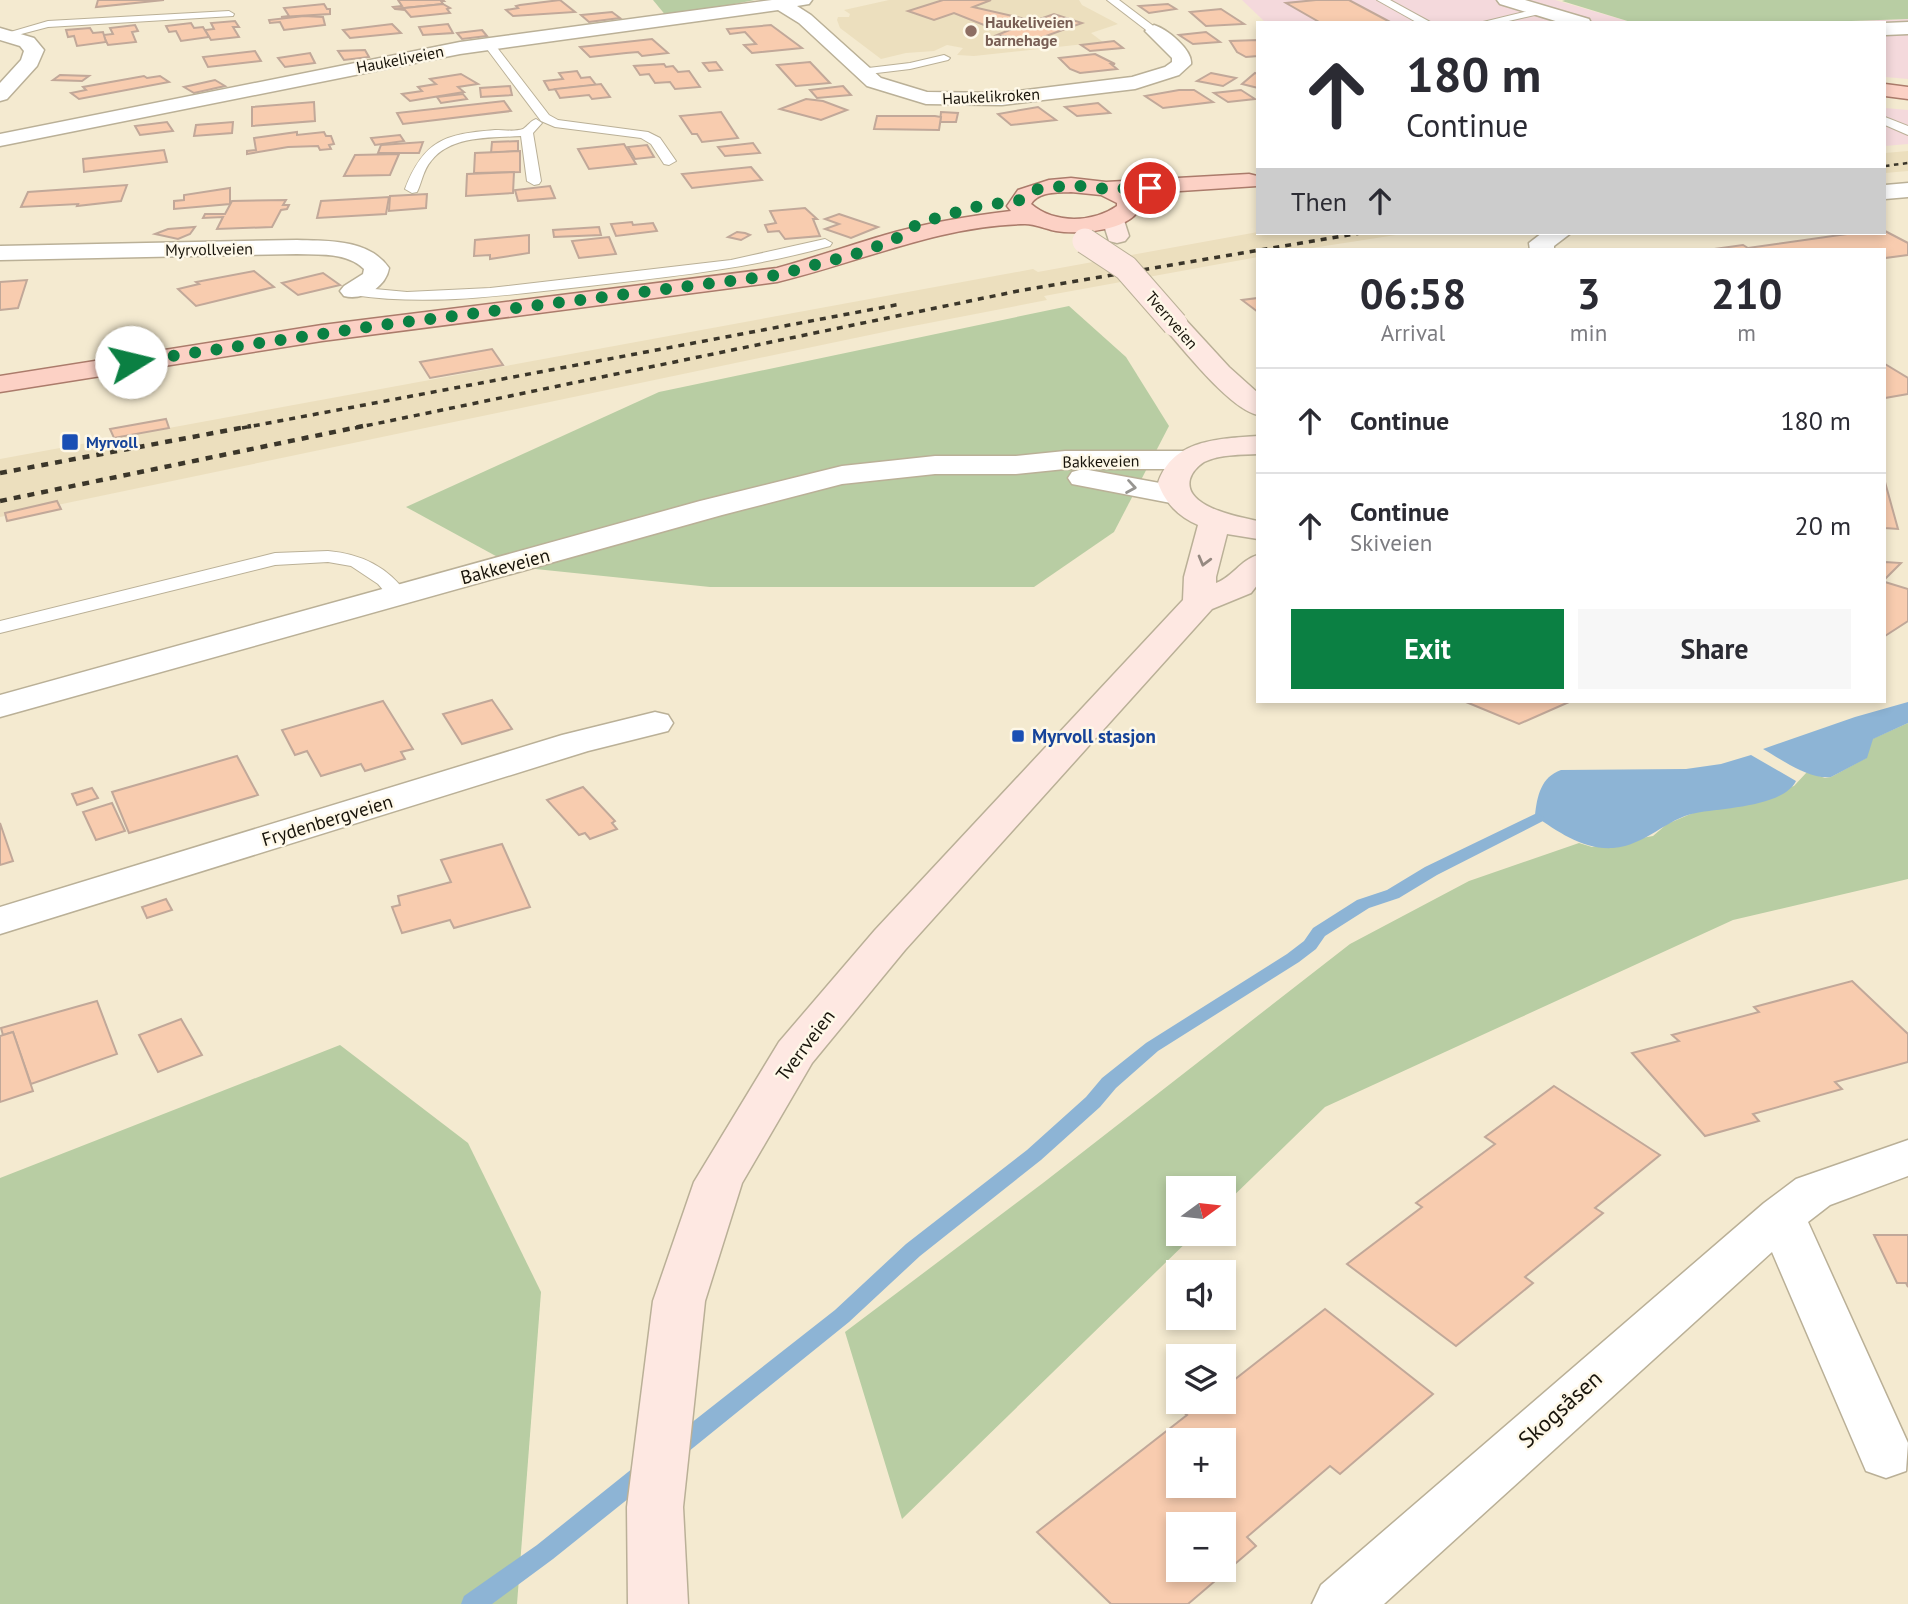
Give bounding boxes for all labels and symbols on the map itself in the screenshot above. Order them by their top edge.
place label: Haukeliveien barnehage [985,12,1074,50]
marker: Haukeliveien barnehage [963,23,979,39]
street label: Haukeliveien [355,41,445,77]
street label: Haukelikroken [942,83,1040,109]
pin [1120,158,1180,218]
street label: Myrvollveien [165,238,253,260]
street label: Tverrveien [1141,287,1203,353]
position arrow [94,325,168,399]
marker: Myrvoll [60,432,80,452]
place label: Myrvoll [86,432,138,452]
street label: Bakkeveien [1062,450,1140,472]
one-way arrow [1125,479,1137,494]
street label: Bakkeveien [458,543,552,589]
one-way arrow [1198,555,1212,567]
place label: Myrvoll stasjon [1032,724,1156,748]
marker: Myrvoll stasjon [1010,728,1026,744]
street label: Frydenbergveien [259,789,395,851]
street label: Tverrveien [770,1004,840,1086]
north arrow [1166,1176,1236,1246]
street label: Skogsåsen [1512,1363,1608,1454]

